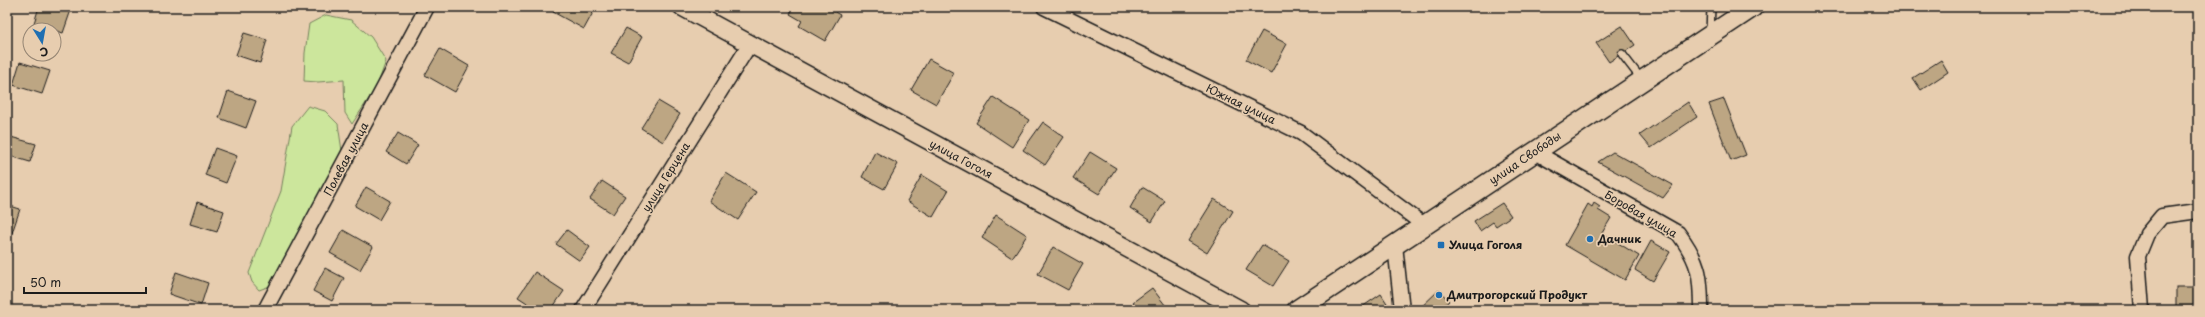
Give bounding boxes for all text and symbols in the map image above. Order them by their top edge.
north arrow [22,22,62,62]
text: С [38,43,50,61]
street label: Южная улица [1204,79,1279,128]
street label: Полевая улица [319,119,372,199]
street label: улица Свободы [1485,127,1564,188]
street label: улица Гоголя [927,135,996,182]
street label: улица Герцена [637,138,694,215]
street label: Боровая улица [1602,186,1681,241]
place label: Дачник [1597,230,1642,247]
marker: Дачник [1585,234,1595,244]
place label: Улица Гоголя [1448,236,1522,253]
marker: Улица Гоголя [1436,240,1446,250]
scale bar [24,269,146,295]
text: 50 m [30,273,61,291]
place label: Дмитрогорский Продукт [1446,286,1588,303]
marker: Дмитрогорский Продукт [1434,290,1444,300]

